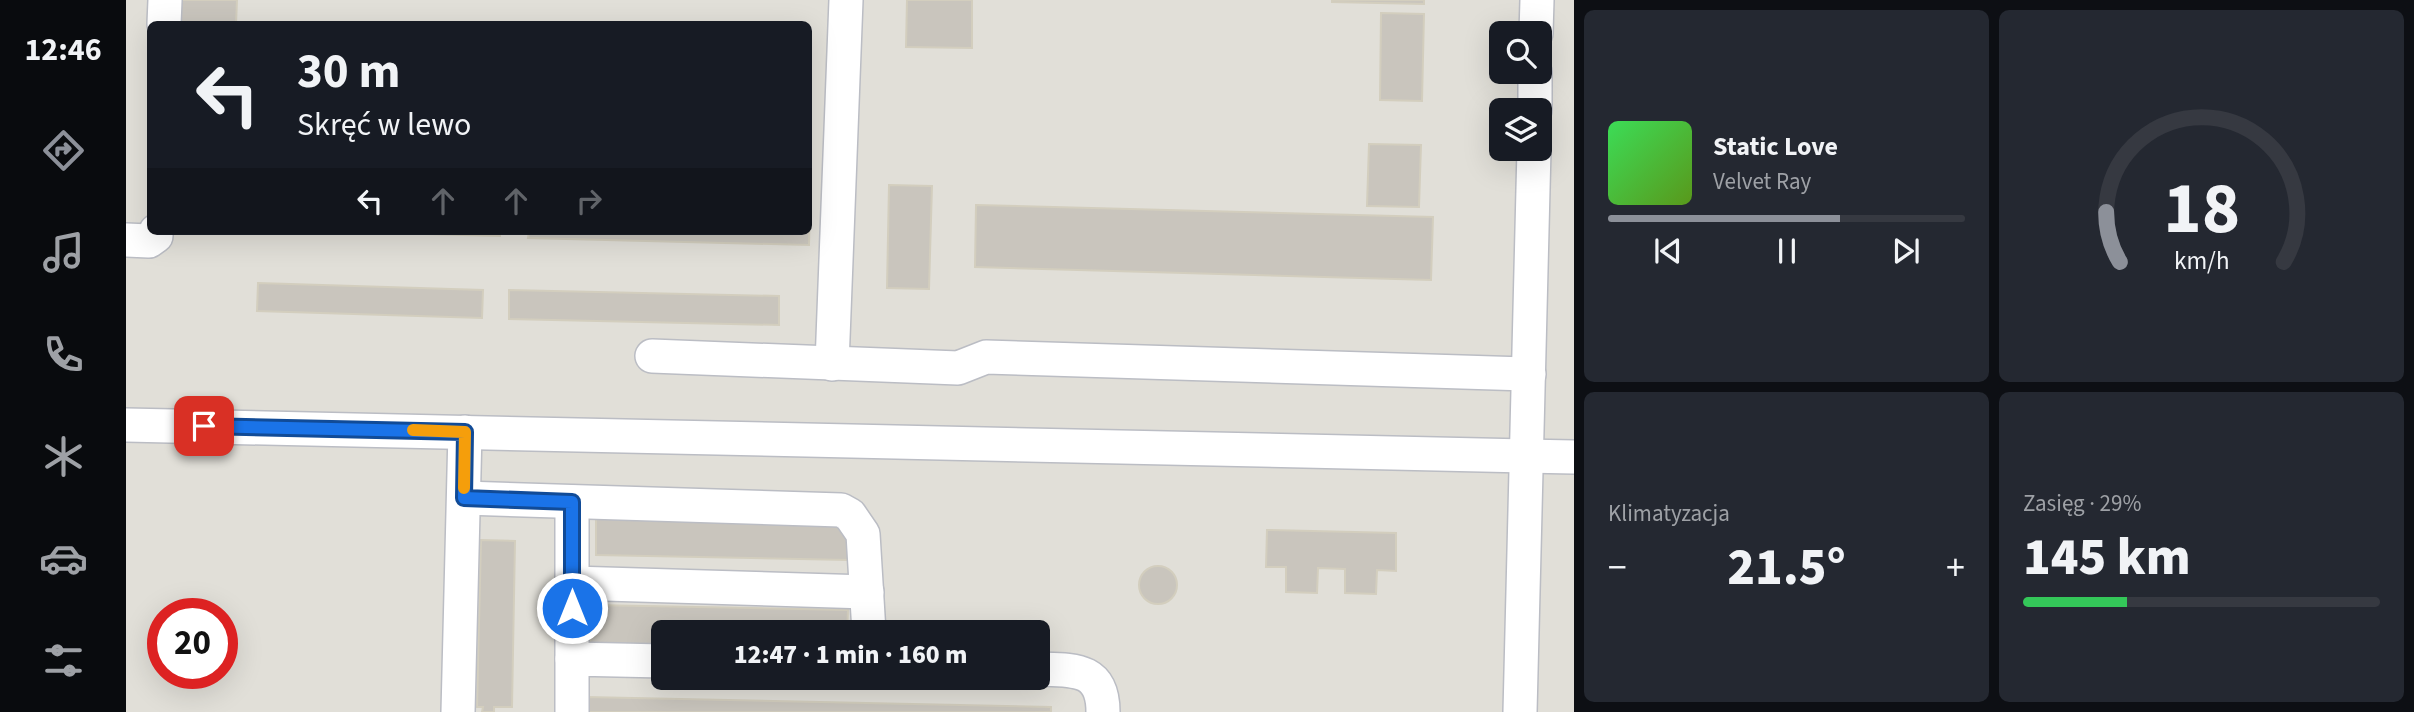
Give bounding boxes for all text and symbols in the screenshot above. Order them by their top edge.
map controls [1489,21,1552,161]
button: search [1489,21,1552,84]
text: 12:46 [24,27,102,73]
text: 30 m [297,37,401,107]
icon: left [182,49,273,140]
button: layers [1489,98,1552,161]
text: Skręć w lewo [297,102,471,148]
icon: directions [39,126,88,175]
text: Static Love [1713,128,1838,165]
text: 18 [2163,157,2240,261]
text: Velvet Ray [1713,165,1811,198]
icon: left [351,182,389,220]
icon: ahead [424,182,462,220]
icon: ahead [497,182,535,220]
icon: right [570,182,608,220]
icon: music [39,228,88,277]
icon: previous [1649,232,1687,270]
icon: pause [1768,232,1806,270]
icon: next [1887,232,1925,270]
text: km/h [2174,243,2229,279]
icon: phone [39,330,88,379]
pin [174,396,234,456]
icon: arrive [185,407,223,445]
icon: climate [39,432,88,481]
text: Zasięg · 29% [2023,487,2141,520]
text: Klimatyzacja [1608,497,1730,530]
text: 145 km [2023,521,2191,595]
text: 21.5° [1727,531,1846,605]
icon: car [39,534,88,583]
text: − [1608,541,1627,595]
text: + [1946,541,1965,595]
position arrow [535,571,609,645]
speed limit sign: 20 [147,598,238,689]
icon: filters [39,636,88,685]
text: 12:47 · 1 min · 160 m [734,636,967,673]

